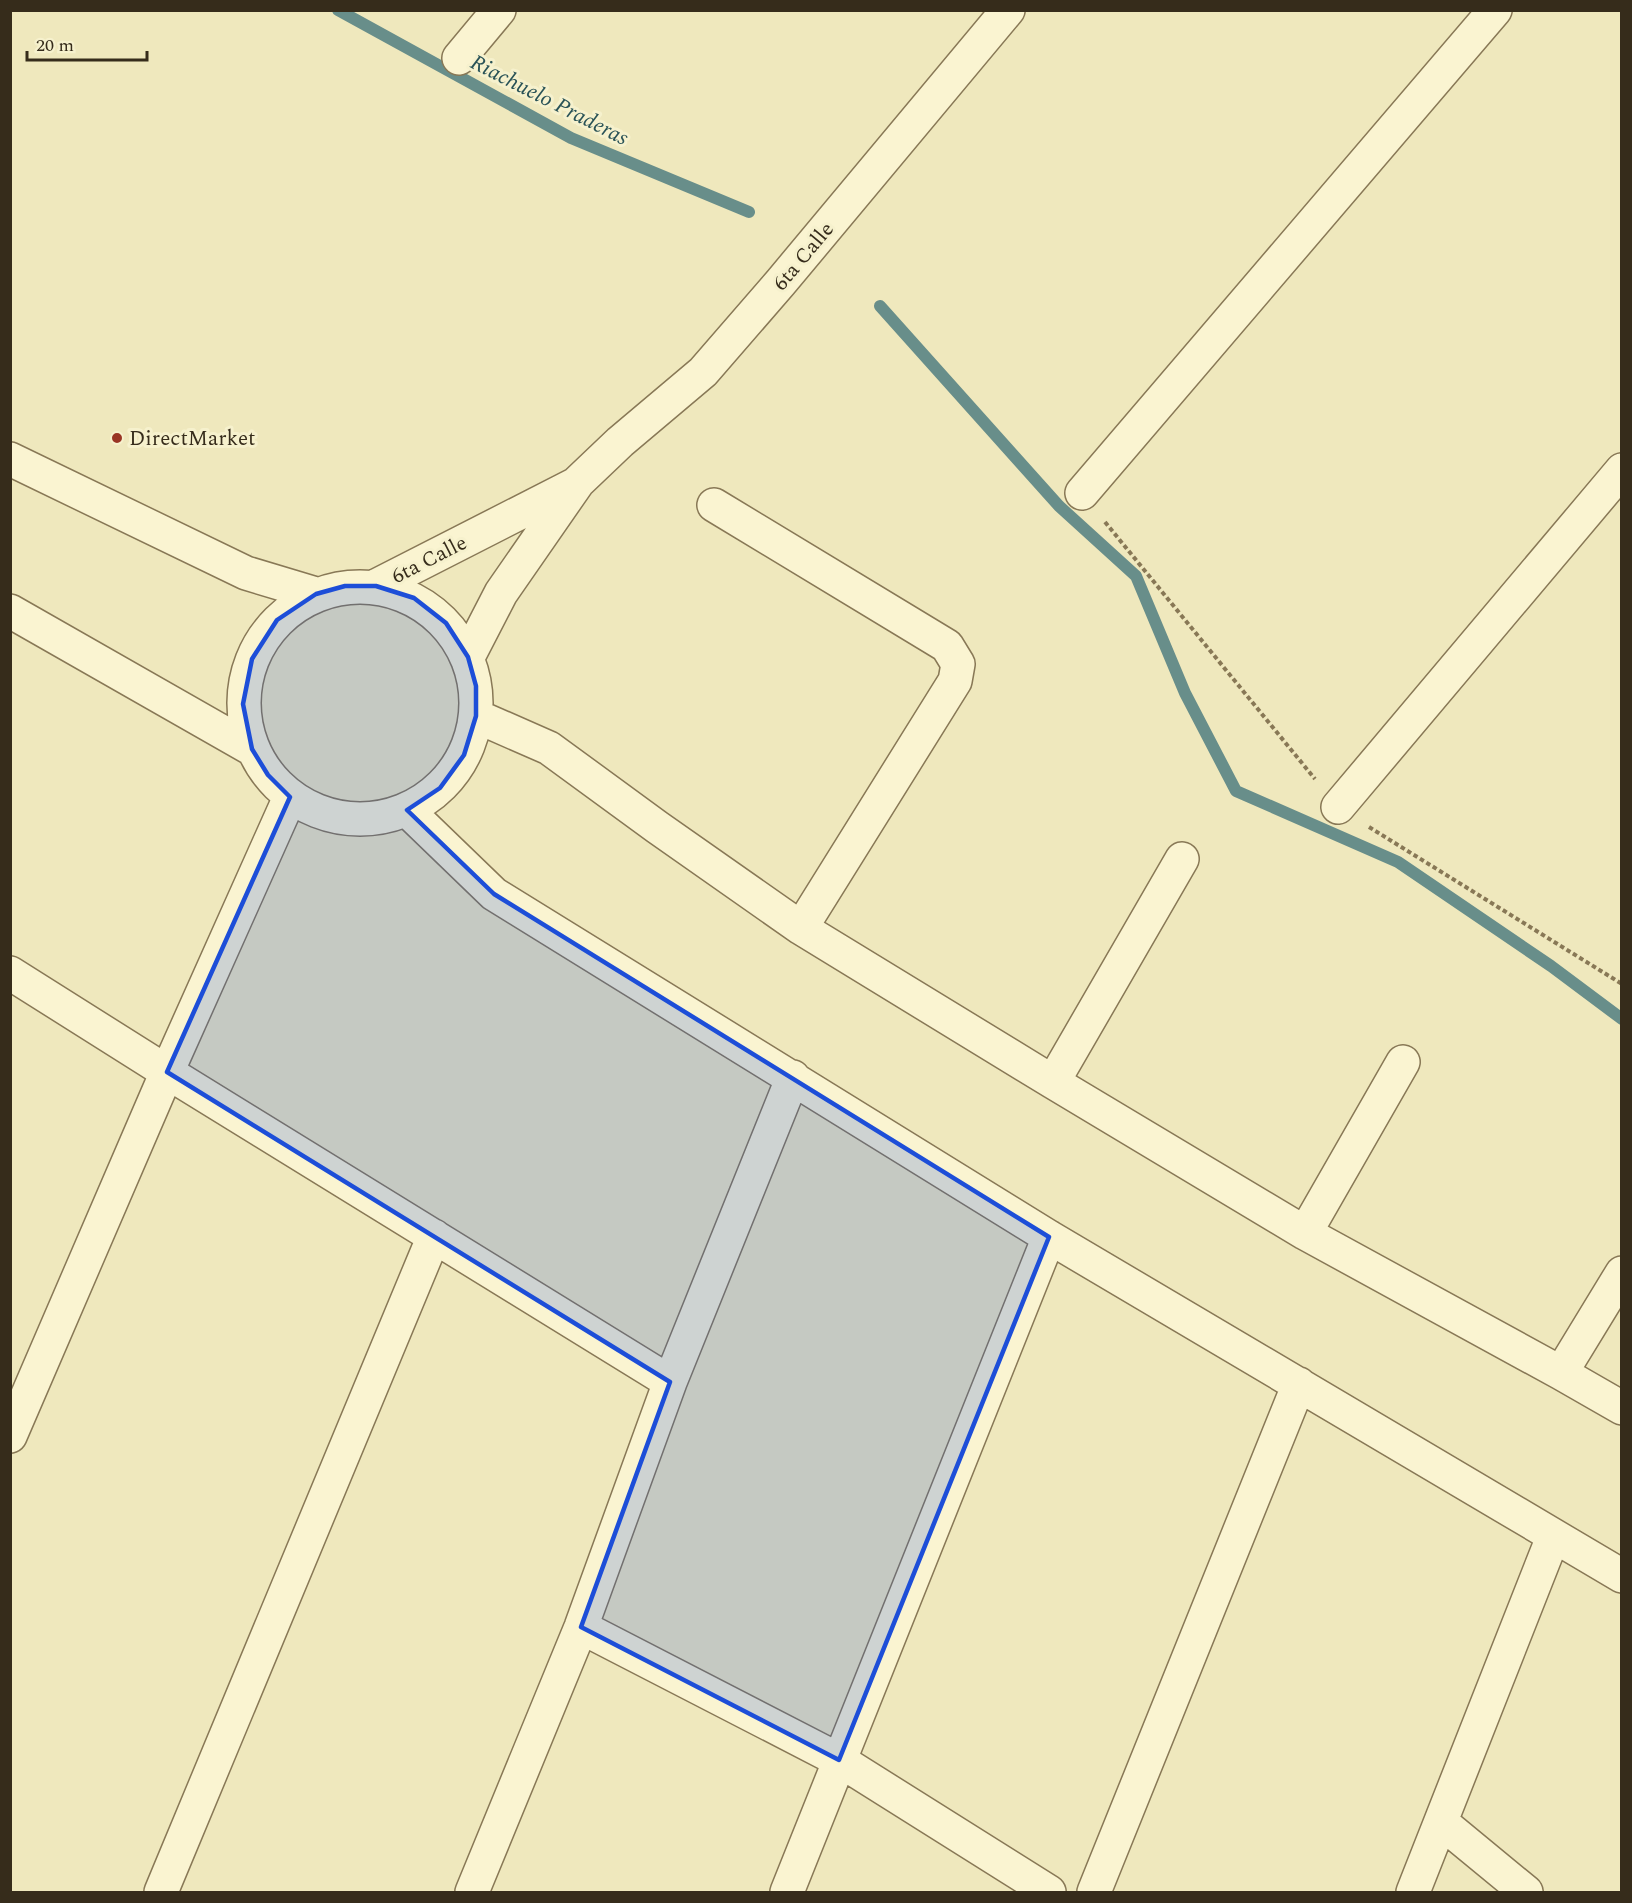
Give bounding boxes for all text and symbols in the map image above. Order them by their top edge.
scale bar [27,24,147,62]
text: 20 m [36,32,74,59]
water label: Riachuelo Praderas [465,46,634,155]
street label: 6ta Calle [765,215,842,298]
place label: DirectMarket [129,423,255,455]
marker: DirectMarket [110,431,124,445]
street label: 6ta Calle [386,527,473,593]

